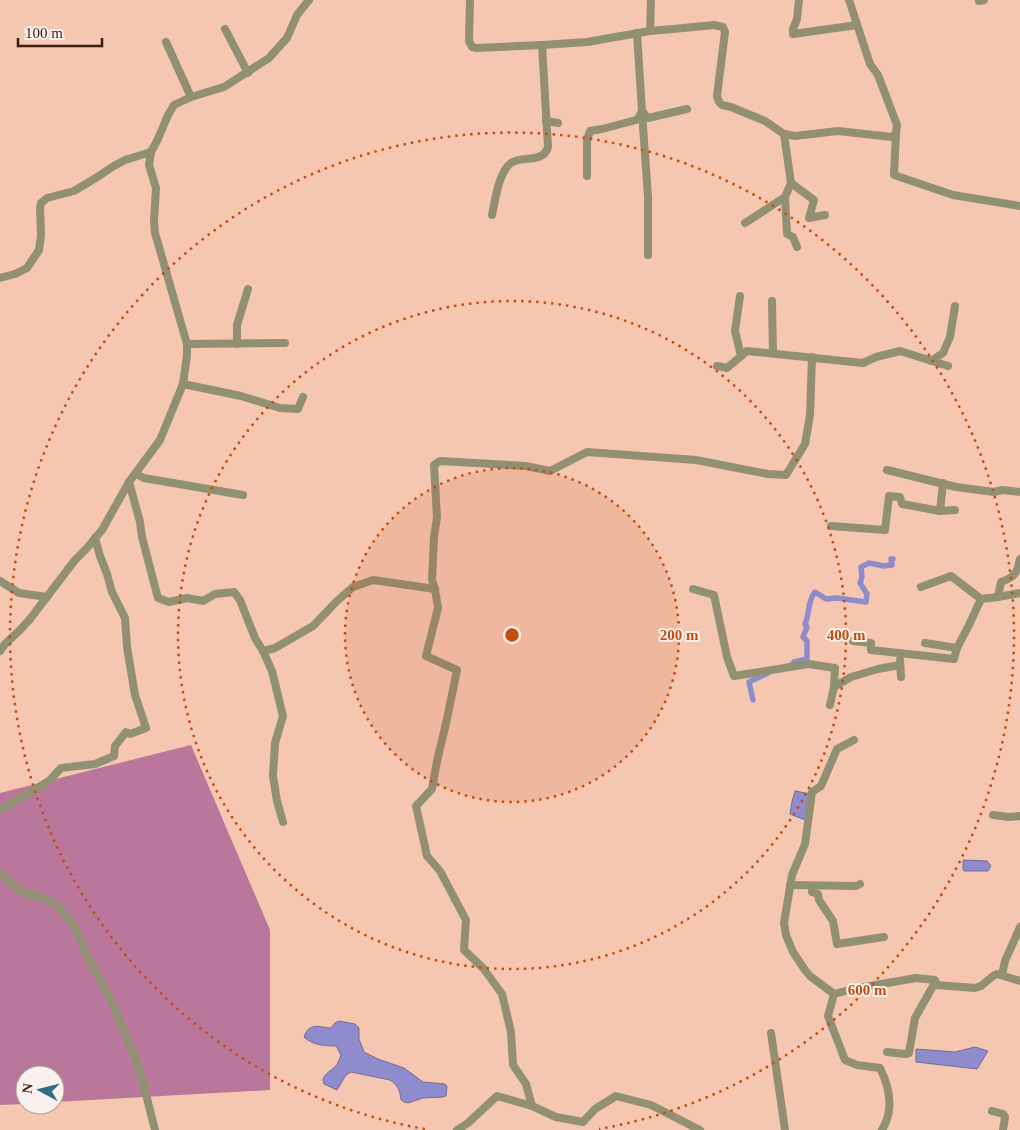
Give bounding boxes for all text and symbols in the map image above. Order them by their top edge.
scale bar [18,15,101,47]
text: 100 m [25,25,63,41]
centre of rings [503,626,521,644]
text: 200 m [660,627,699,643]
text: 400 m [827,627,866,643]
text: 600 m [848,982,887,998]
north arrow [15,1065,65,1115]
text: N [20,1083,36,1094]

